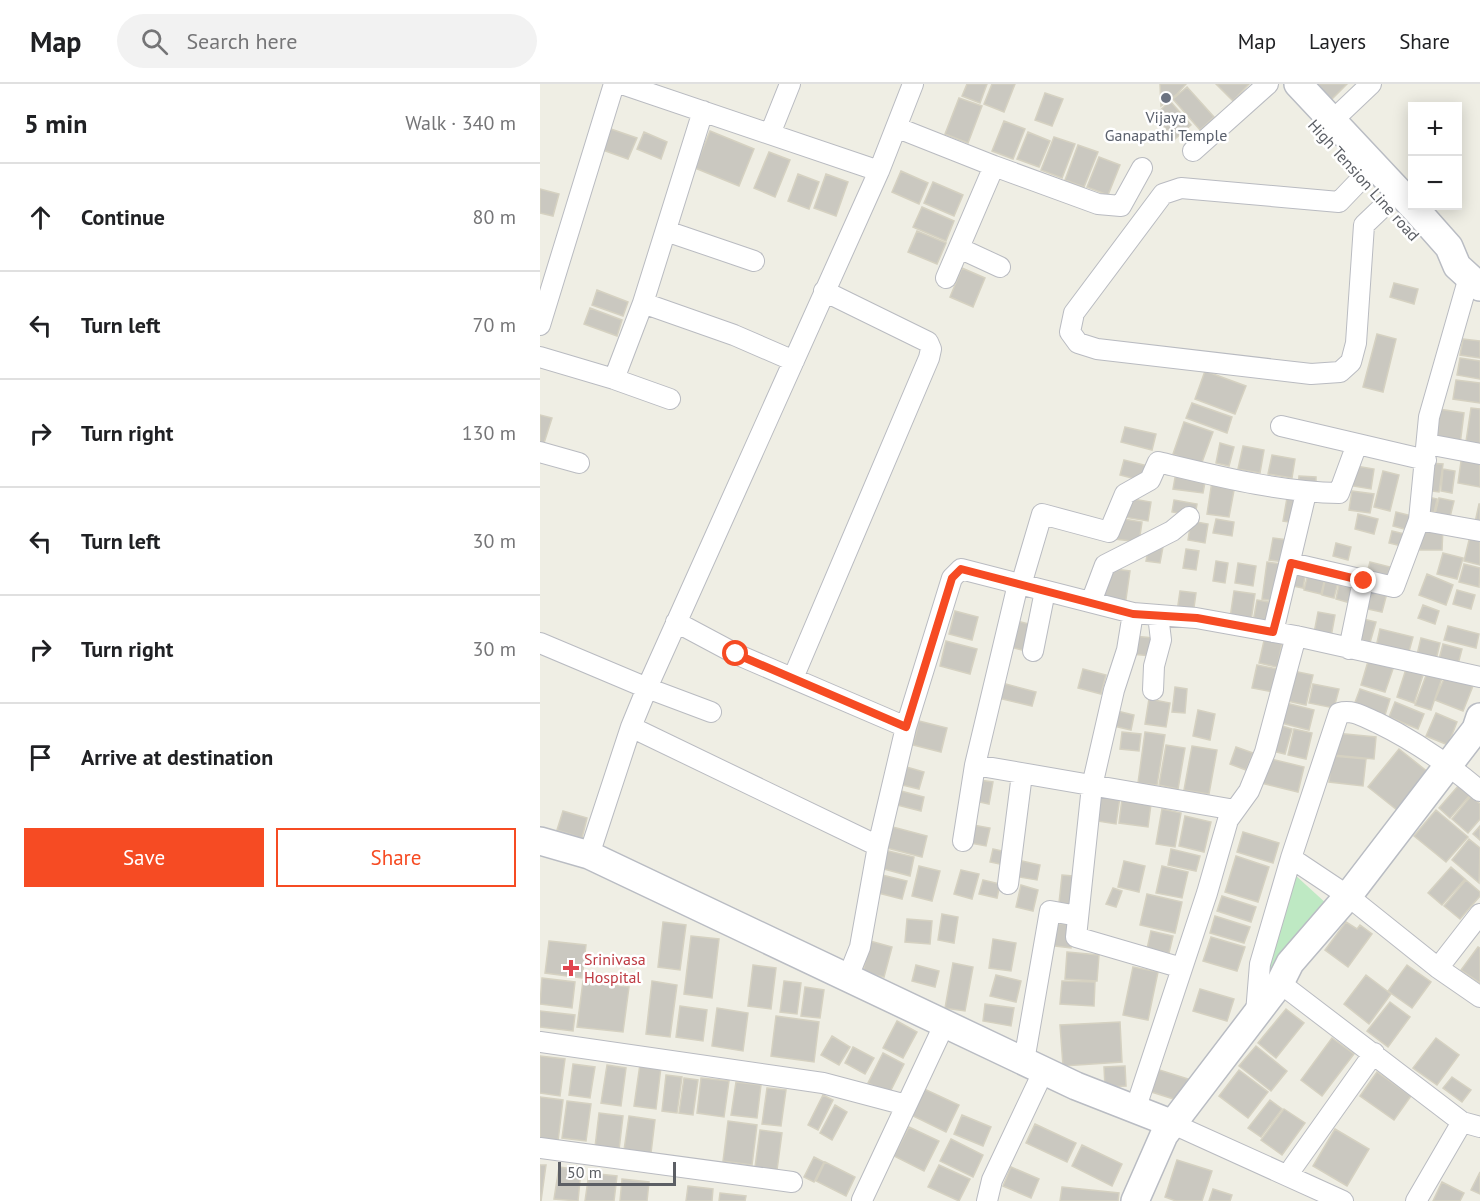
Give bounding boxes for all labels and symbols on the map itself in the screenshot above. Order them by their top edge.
marker: Vijaya Ganapathi Temple [1159,91,1173,105]
place label: Vijaya Ganapathi Temple [1105,107,1227,145]
street label: High Tension Line road [1304,115,1424,245]
route end [1350,567,1376,593]
route start [722,640,748,666]
place label: Srinivasa Hospital [584,949,646,987]
marker: Srinivasa Hospital [562,959,580,977]
scale bar [558,1159,676,1186]

